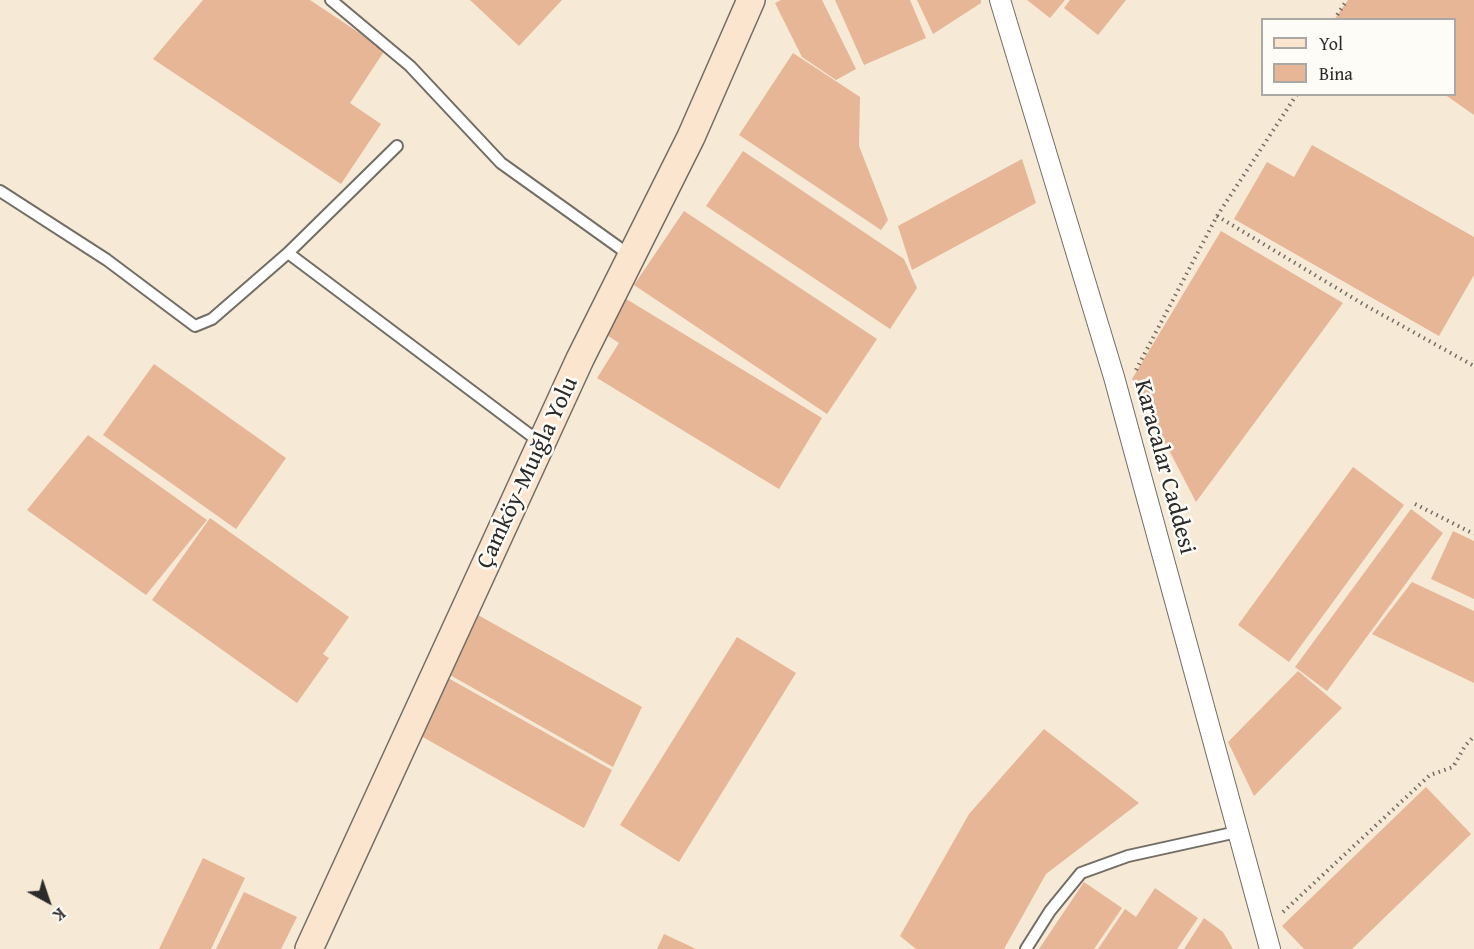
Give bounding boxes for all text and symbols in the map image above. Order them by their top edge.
legend [1261,18,1456,96]
text: Yol [1319,30,1343,57]
text: Bina [1319,60,1353,87]
street label: Çamköy-Muığla Yolu [471,373,585,573]
street label: Karacalar Caddesi [1127,377,1201,557]
north arrow [18,871,78,931]
text: K [48,902,71,927]

